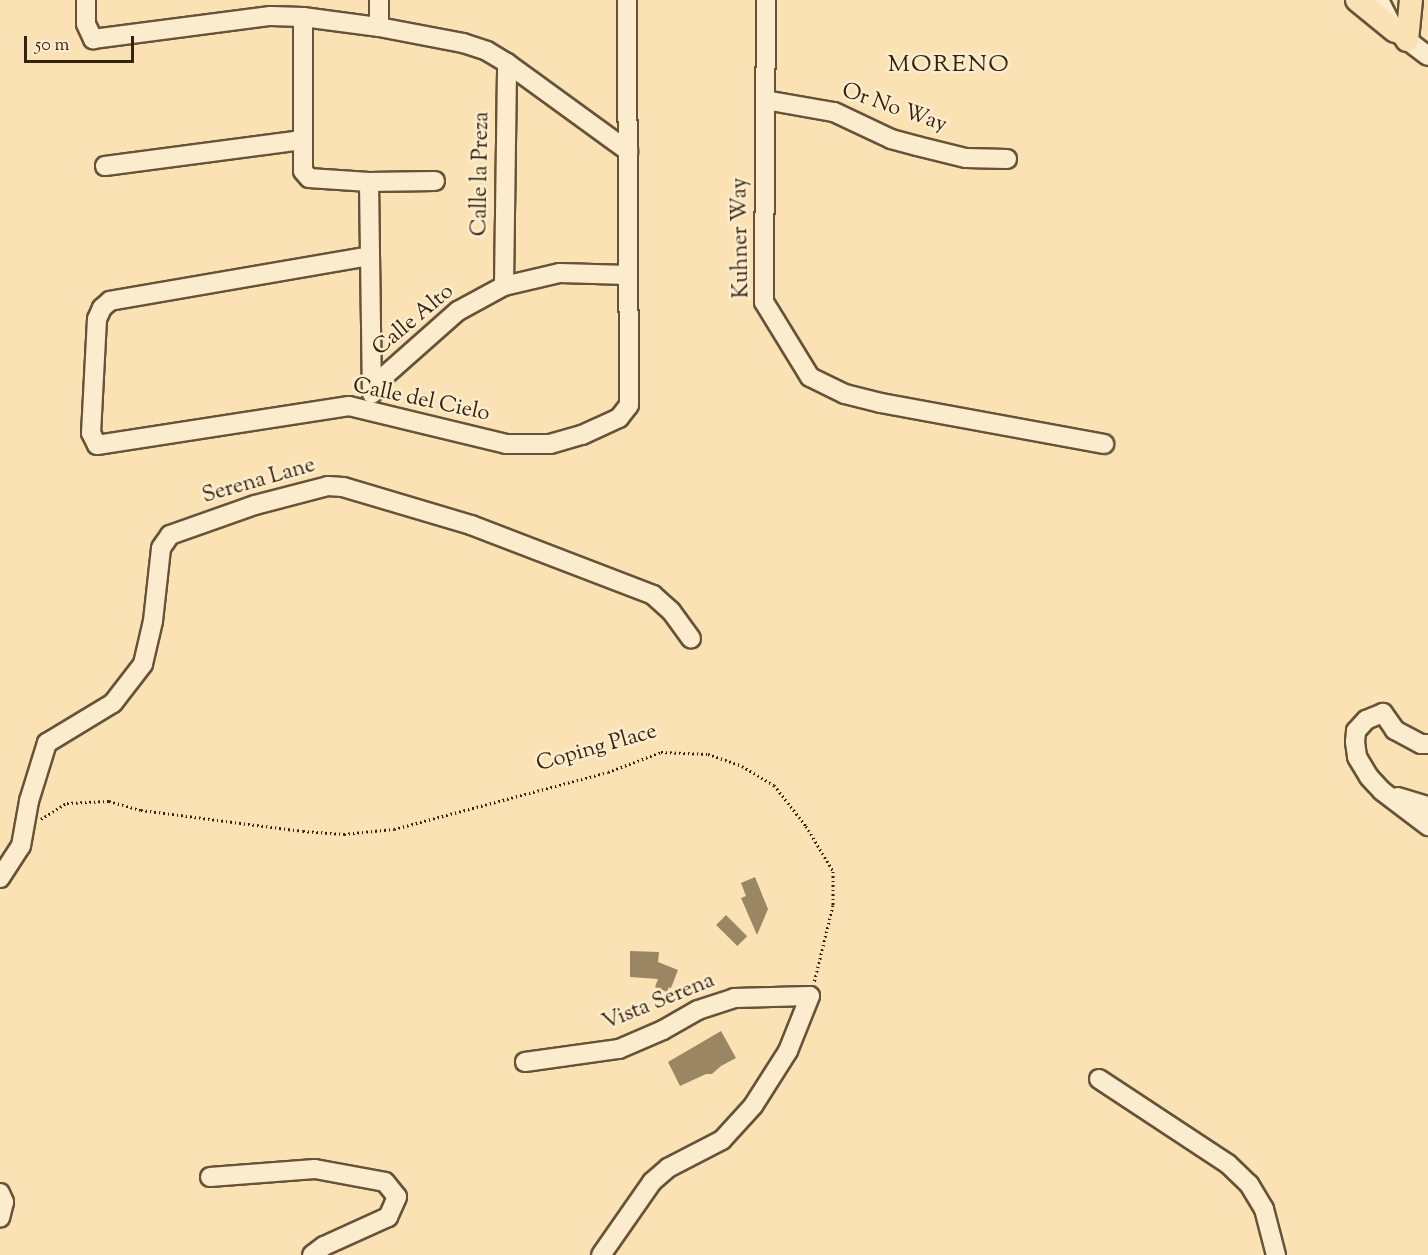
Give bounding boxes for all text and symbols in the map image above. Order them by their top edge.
scale bar [27,24,136,62]
text: 50 m [35,33,69,59]
district label: MORENO [888,52,1010,80]
street label: Or No Way [838,79,950,139]
street label: Calle la Preza [468,111,496,237]
street label: Kuhner Way [728,177,756,299]
street label: Calle Alto [368,279,460,363]
street label: Calle del Cielo [350,374,492,428]
street label: Serena Lane [200,453,318,511]
street label: Coping Place [534,719,660,779]
street label: Vista Serena [599,969,719,1037]

